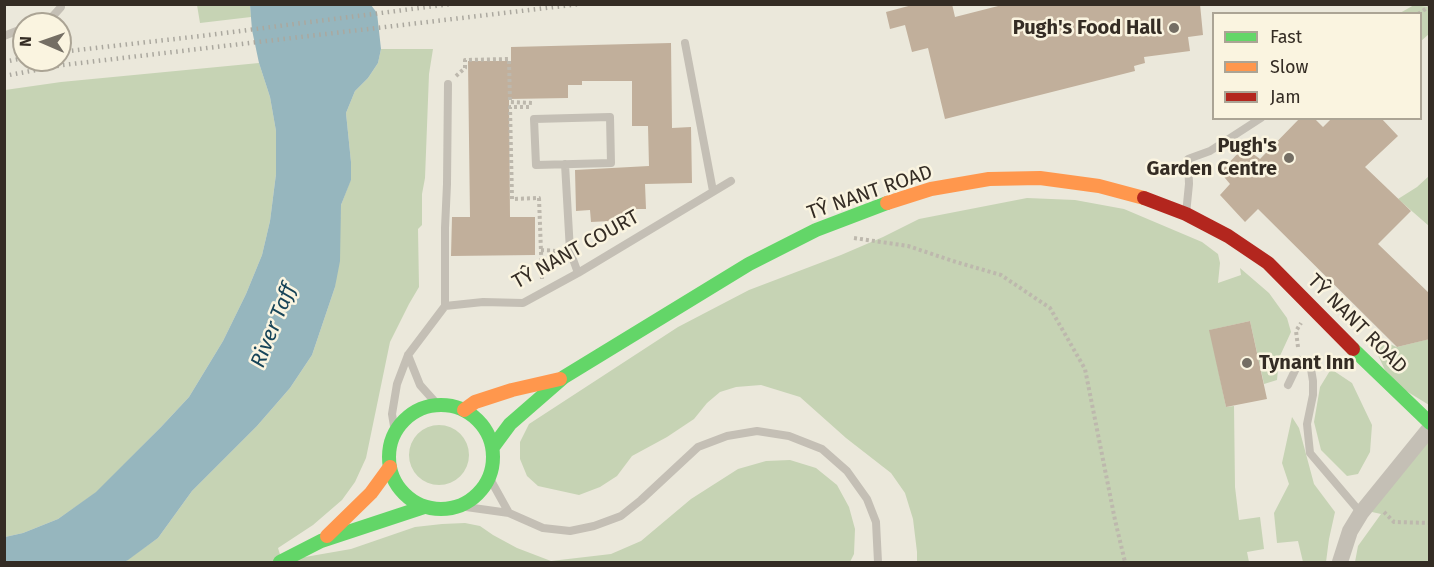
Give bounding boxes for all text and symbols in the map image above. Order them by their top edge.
north arrow [12,12,72,72]
legend [1212,12,1422,120]
place label: Pugh's Food Hall [1013,16,1162,40]
marker: Pugh's Food Hall [1167,21,1181,35]
text: Fast [1270,26,1302,48]
text: N [16,36,35,47]
text: Slow [1270,56,1308,78]
text: Jam [1270,86,1301,108]
place label: Pugh's Garden Centre [1147,134,1277,181]
marker: Pugh's Garden Centre [1282,151,1296,165]
street label: TŶ NANT ROAD [804,160,936,226]
street label: TŶ NANT COURT [509,205,643,295]
street label: TŶ NANT ROAD [1302,269,1412,379]
water label: River Taff [246,280,302,372]
place label: Tynant Inn [1259,351,1355,375]
marker: Tynant Inn [1240,356,1254,370]

